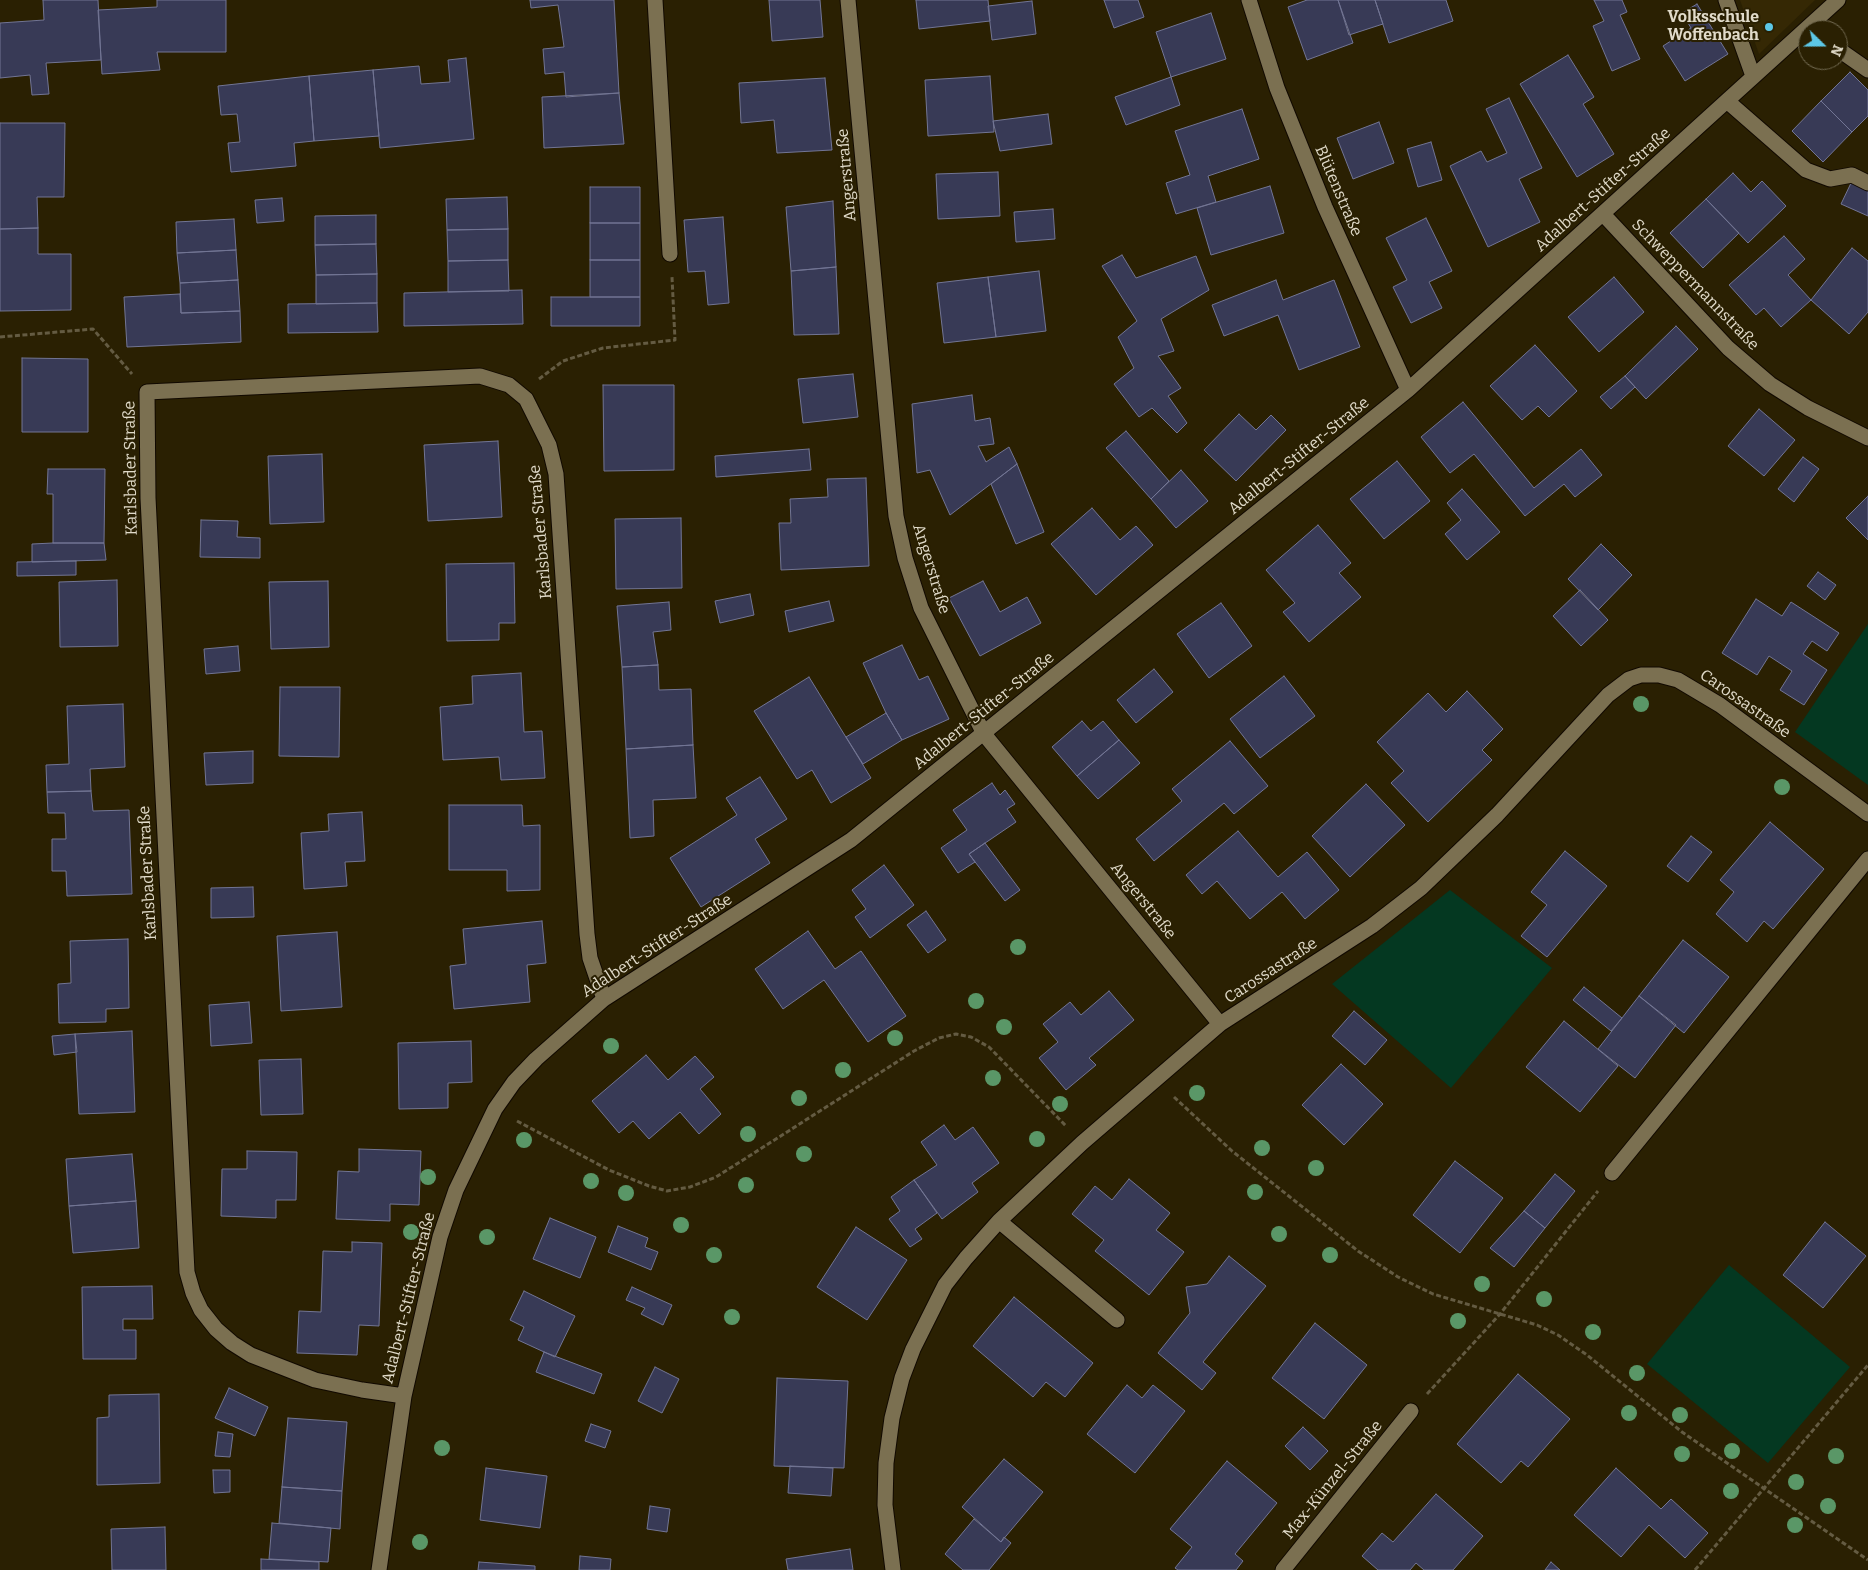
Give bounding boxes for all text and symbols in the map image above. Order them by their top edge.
place label: Volksschule Woffenbach [1667,8,1759,46]
north arrow [1798,20,1848,70]
marker: Volksschule Woffenbach [1763,21,1775,33]
text: N [1827,42,1846,59]
street label: Adalbert-Stifter-Straße [1531,124,1675,256]
street label: Angerstraße [833,128,861,222]
street label: Blütenstraße [1310,143,1366,239]
street label: Schweppermannstraße [1627,215,1763,355]
street label: Adalbert-Stifter-Straße [1225,393,1373,519]
street label: Karlsbader Straße [120,401,142,535]
street label: Karlsbader Straße [526,464,556,600]
street label: Angerstraße [908,522,954,616]
street label: Adalbert-Stifter-Straße [910,648,1058,774]
street label: Carossastraße [1696,666,1794,742]
street label: Karlsbader Straße [135,805,161,941]
street label: Angerstraße [1106,859,1180,943]
street label: Adalbert-Stifter-Straße [578,890,736,1002]
street label: Carossastraße [1221,934,1321,1008]
street label: Adalbert-Stifter-Straße [378,1210,440,1386]
street label: Max-Künzel-Straße [1279,1417,1387,1543]

